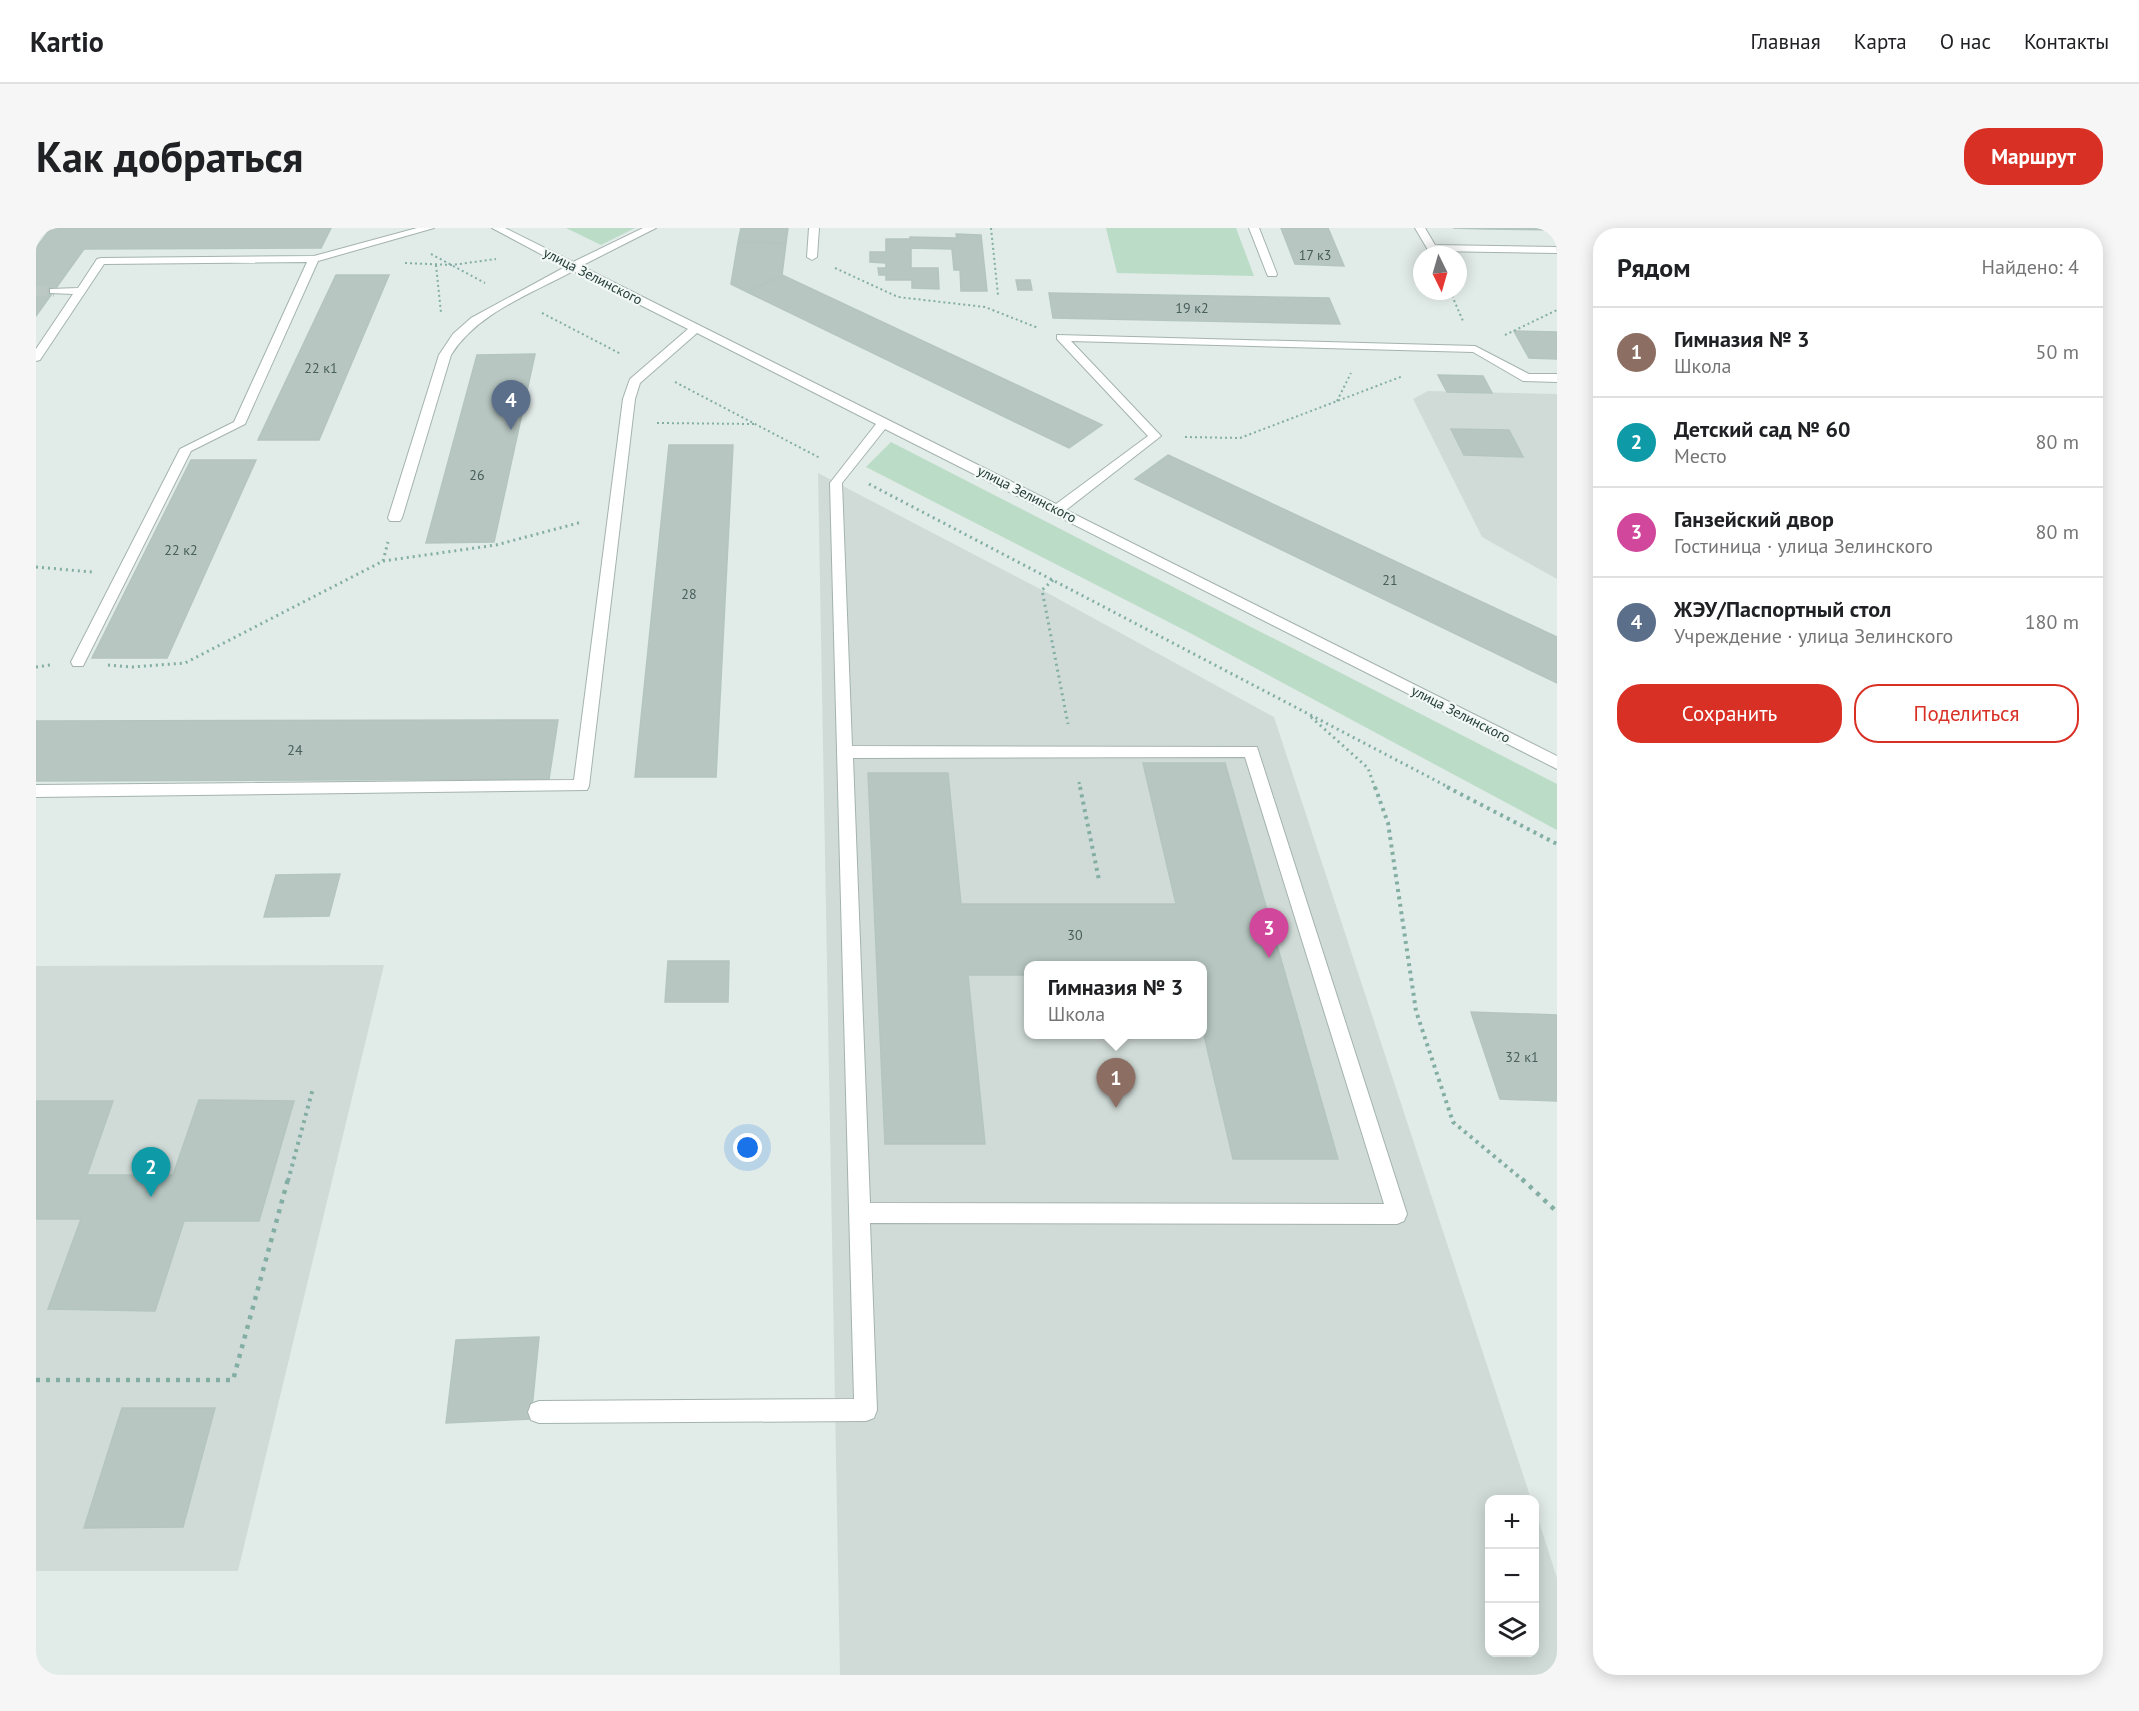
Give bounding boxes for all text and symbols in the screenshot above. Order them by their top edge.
text: Kartio [30,23,104,60]
text: Главная [1750,28,1821,55]
text: Карта [1854,28,1907,55]
text: О нас [1940,28,1991,55]
text: Контакты [2024,28,2109,55]
button: Маршрут [1964,128,2103,185]
text: Как добраться [36,129,303,184]
street label: улица Зелинского [540,243,646,309]
house number: 17 к3 [1299,246,1331,264]
north arrow [1413,246,1467,300]
text: Рядом [1617,251,1691,284]
text: Найдено: 4 [1982,254,2079,280]
house number: 19 к2 [1175,299,1209,317]
text: Гимназия № 3 [1674,325,1810,353]
text: 1 [1631,339,1642,365]
text: 50 m [2036,339,2079,365]
text: Школа [1674,353,1731,379]
house number: 22 к1 [304,359,338,377]
pin: 4 [492,380,530,430]
text: Детский сад № 60 [1674,415,1850,443]
text: 2 [1631,429,1642,455]
text: 80 m [2036,429,2079,455]
text: Место [1674,443,1727,469]
street label: улица Зелинского [974,461,1080,527]
house number: 26 [469,466,485,484]
text: Ганзейский двор [1674,505,1834,533]
text: 3 [1631,519,1642,545]
text: 80 m [2036,519,2079,545]
text: Гостиница · улица Зелинского [1674,533,1933,559]
house number: 22 к2 [164,541,198,559]
house number: 21 [1382,571,1398,589]
house number: 28 [681,585,697,603]
text: ЖЭУ/Паспортный стол [1674,595,1891,623]
text: 4 [1631,609,1642,635]
text: 180 m [2025,609,2079,635]
text: Учреждение · улица Зелинского [1674,623,1953,649]
street label: улица Зелинского [1408,681,1514,747]
button: Сохранить [1617,684,1842,743]
button: Поделиться [1854,684,2079,743]
house number: 24 [287,741,303,759]
pin: 3 [1250,908,1288,958]
house number: 30 [1067,926,1083,944]
popup [1024,961,1207,1039]
text: Гимназия № 3 [1048,973,1183,1001]
text: Школа [1048,1001,1105,1027]
house number: 32 к1 [1505,1048,1539,1066]
pin: 1 [1096,1058,1136,1108]
your location [733,1133,762,1162]
pin: 2 [132,1148,170,1197]
map controls [1485,1495,1539,1657]
button: + [1485,1495,1539,1549]
button: − [1485,1549,1539,1603]
button: layers [1485,1603,1539,1657]

